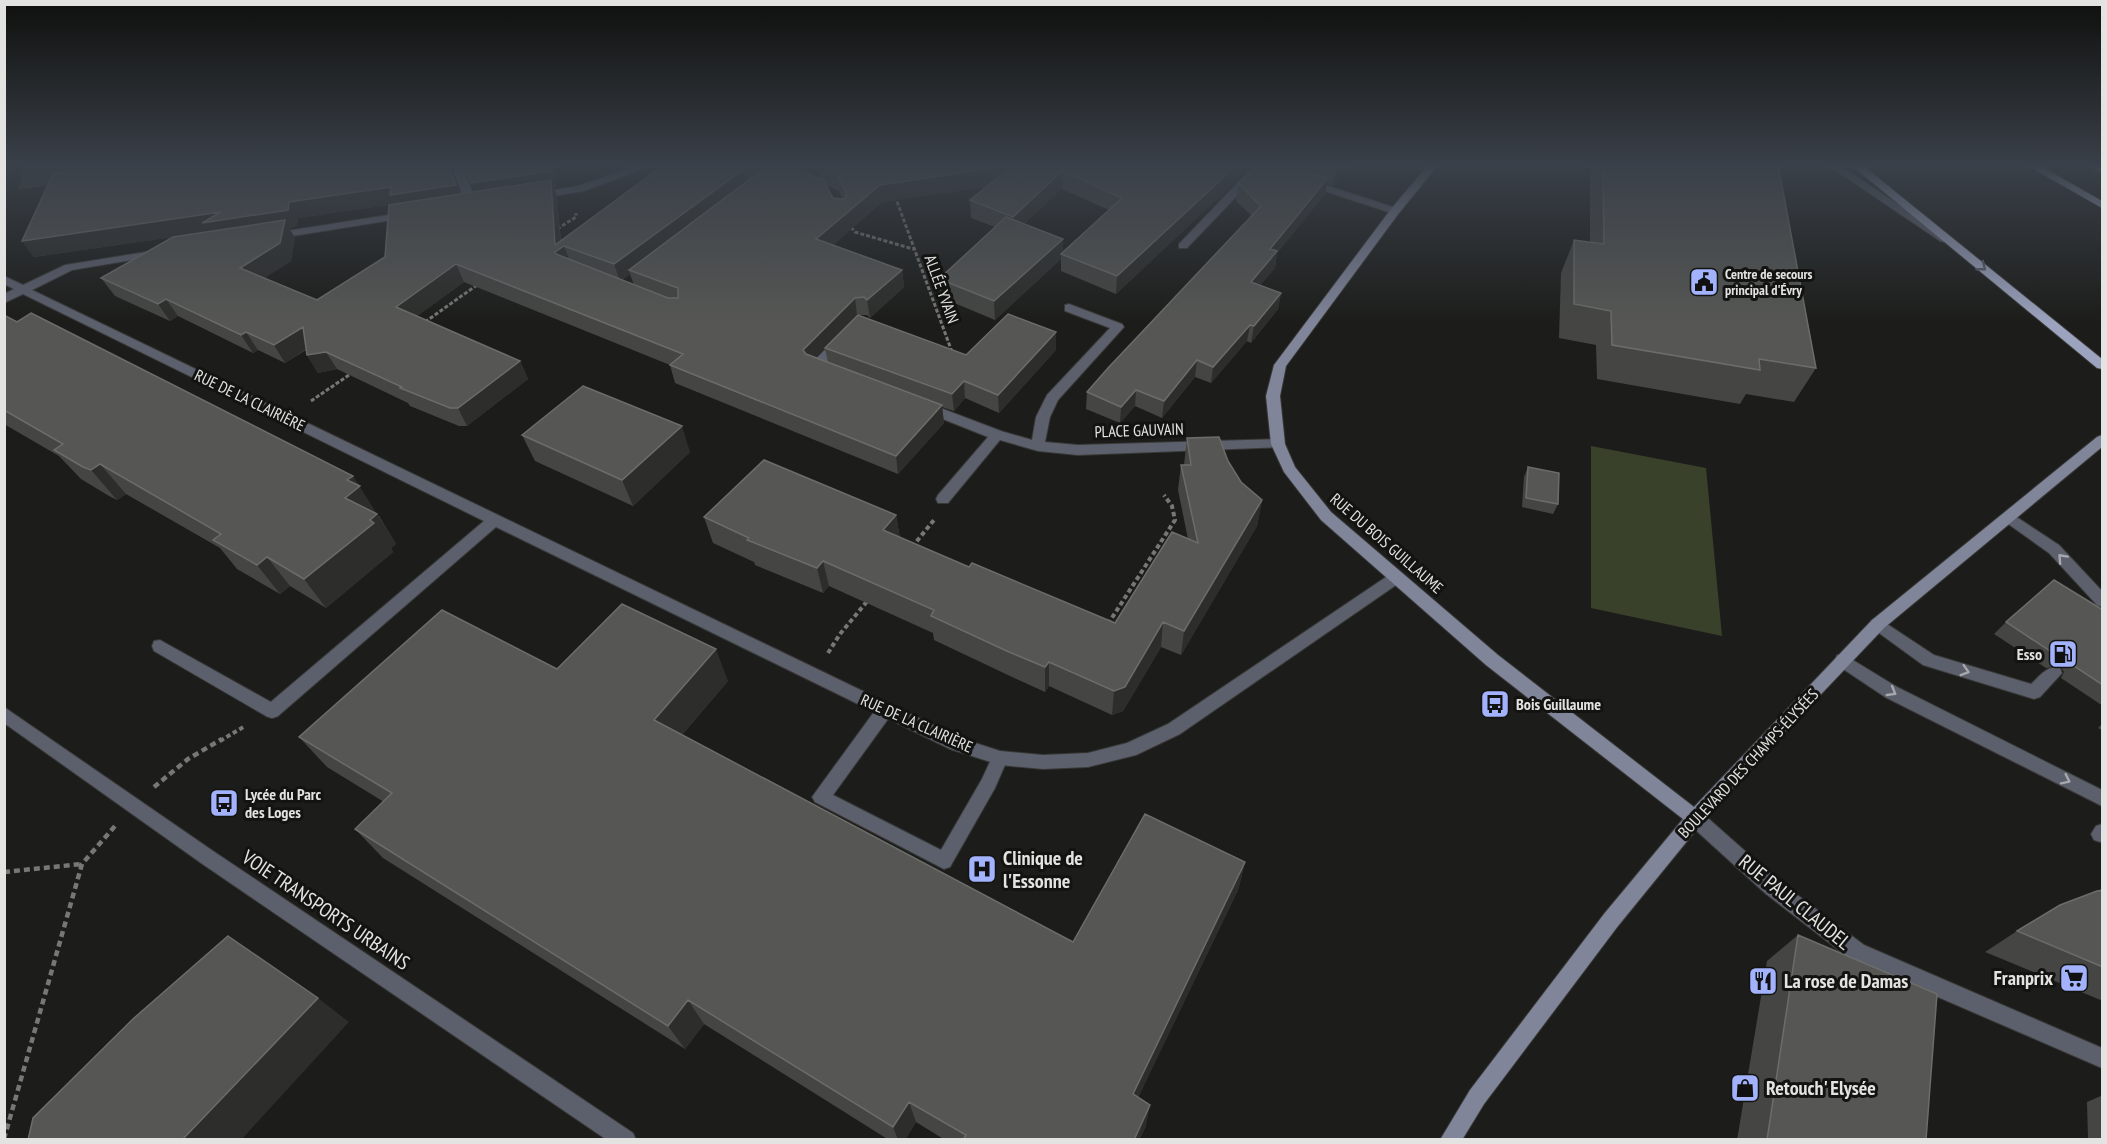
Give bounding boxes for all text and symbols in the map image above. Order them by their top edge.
street label: ALLÉE YVAIN [920,252,964,326]
one-way arrow [1975,259,1986,270]
place label: Centre de secours principal d'Évry [1725,265,1813,299]
public building icon: Centre de secours principal d'Évry [1688,266,1720,298]
street label: RUE DE LA CLAIRIÈRE [192,365,309,435]
street label: PLACE GAUVAIN [1094,418,1184,442]
street label: RUE DU BOIS GUILLAUME [1326,489,1448,598]
one-way arrow [2059,554,2070,565]
fuel station icon: Esso [2047,638,2079,670]
place label: Esso [2017,644,2042,664]
one-way arrow [1959,664,1970,676]
street label: BOULEVARD DES CHAMPS-ÉLYSÉES [1674,684,1822,842]
one-way arrow [1886,685,1896,697]
bus stop icon: Bois Guillaume [1479,688,1511,720]
street label: RUE DE LA CLAIRIÈRE [858,689,976,757]
place label: Bois Guillaume [1516,694,1601,714]
one-way arrow [2060,773,2071,784]
place label: Lycée du Parc des Loges [245,784,321,822]
bus stop icon: Lycée du Parc des Loges [208,787,240,819]
street label: VOIE TRANSPORTS URBAINS [236,844,415,976]
place label: Clinique de l'Essonne [1003,845,1083,894]
street label: RUE PAUL CLAUDEL [1733,849,1857,956]
hospital icon: Clinique de l'Essonne [966,853,998,885]
supermarket icon: Franprix [2058,962,2090,994]
restaurant icon: La rose de Damas [1747,965,1779,997]
place label: Franprix [1993,965,2053,991]
place label: La rose de Damas [1784,968,1908,994]
shop icon: Retouch' Elysée [1729,1072,1761,1104]
place label: Retouch' Elysée [1766,1075,1876,1101]

